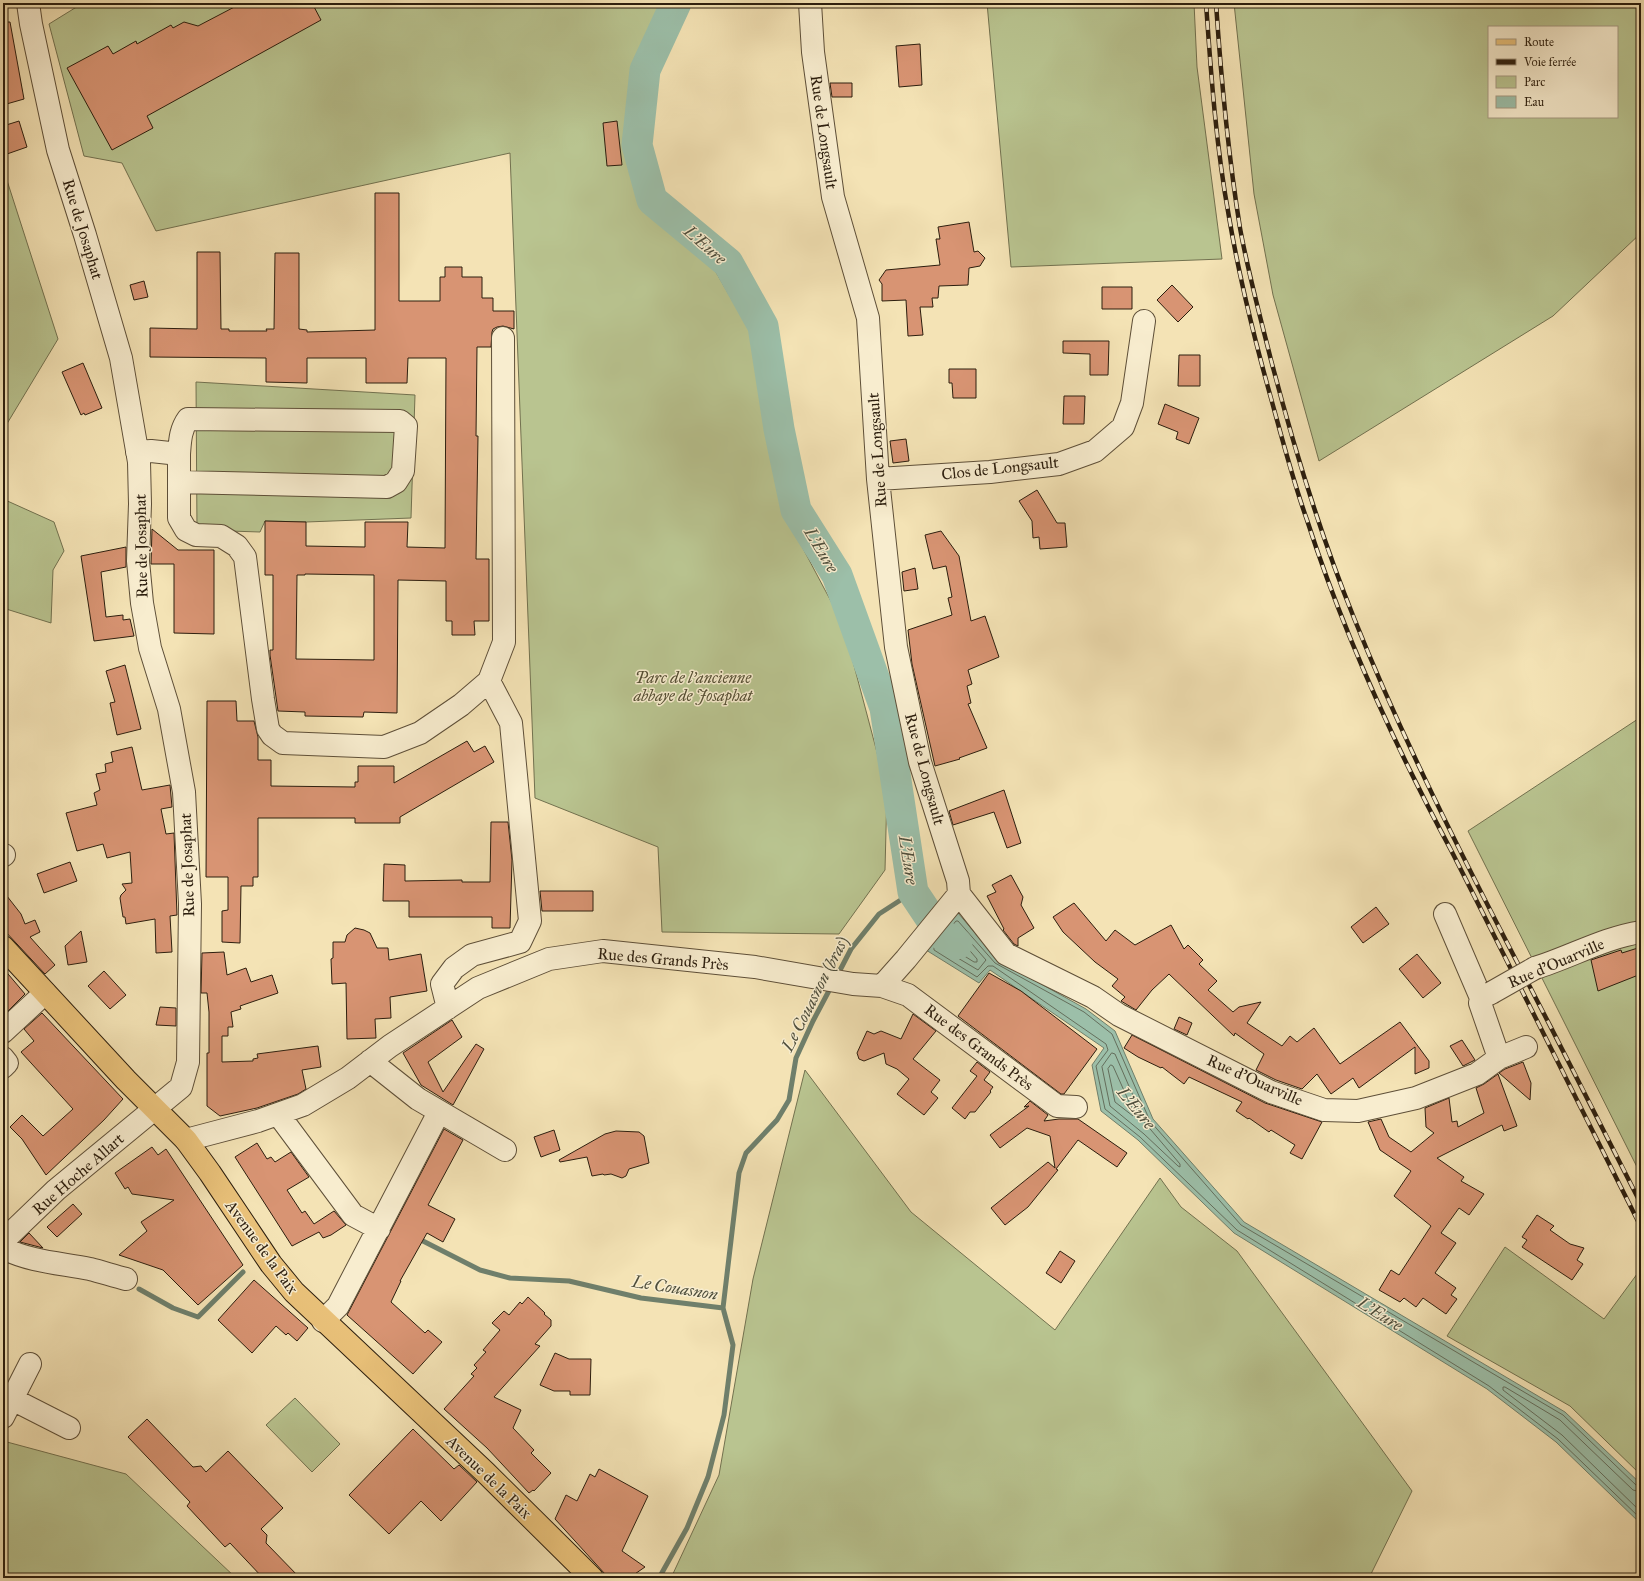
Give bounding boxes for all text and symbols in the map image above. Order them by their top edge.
legend [1488,26,1618,118]
text: Route [1524,35,1554,49]
text: Voie ferrée [1523,55,1576,69]
street label: Rue de Longsault [806,74,841,191]
text: Parc [1524,75,1545,89]
text: Eau [1524,95,1545,109]
street label: Rue de Josaphat [58,176,107,282]
water label: L'Eure [679,220,731,269]
street label: Rue de Longsault [863,392,891,508]
street label: Clos de Longsault [940,452,1060,485]
street label: Rue de Josaphat [131,493,152,598]
water label: L'Eure [799,523,843,577]
park label: Parc de l'ancienne abbaye de Josaphat [633,668,753,706]
street label: Rue de Longsault [900,711,949,828]
street label: Rue de Josaphat [176,812,199,917]
water label: L'Eure [894,833,922,887]
water label: Le Couasnon (bras) [777,933,853,1056]
street label: Rue d'Ouarville [1505,934,1607,992]
street label: Rue des Grands Près [597,944,730,974]
street label: Rue des Grands Près [921,1000,1037,1094]
street label: Rue d'Ouarville [1204,1050,1306,1110]
water label: L'Eure [1112,1082,1160,1134]
street label: Rue Hoche Allart [28,1129,128,1219]
street label: Avenue de la Paix [221,1196,302,1298]
water label: Le Couasnon [630,1271,719,1305]
water label: L'Eure [1353,1292,1407,1336]
street label: Avenue de la Paix [442,1431,536,1522]

